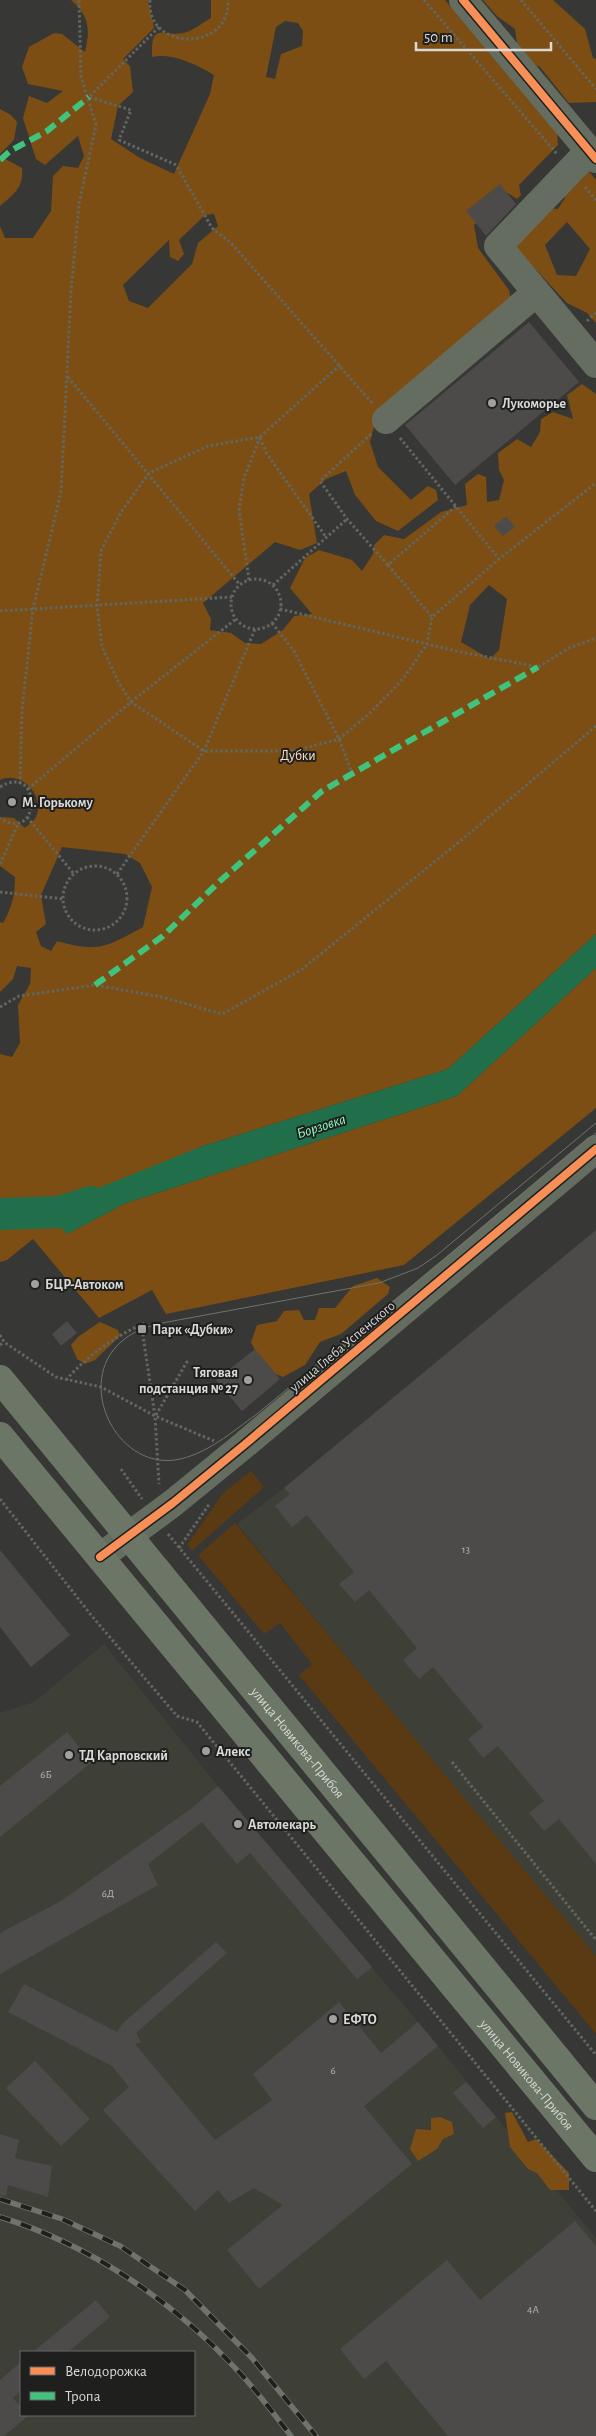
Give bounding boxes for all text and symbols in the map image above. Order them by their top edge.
scale bar [416,20,551,52]
text: 50 m [424,30,453,45]
marker: Лукоморье [486,397,498,409]
place label: Лукоморье [502,397,567,411]
park label: Дубки [280,749,316,763]
marker: М. Горькому [6,796,18,808]
place label: М. Горькому [22,796,93,810]
water label: Борзовка [295,1111,348,1141]
marker: БЦР-Автоком [29,1278,41,1290]
place label: БЦР-Автоком [45,1278,124,1292]
street label: улица Глеба Успенского [287,1299,398,1395]
marker: Парк «Дубки» [136,1323,148,1335]
place label: Парк «Дубки» [152,1323,233,1337]
place label: Тяговая подстанция № 27 [139,1366,238,1396]
marker: Тяговая подстанция № 27 [242,1374,254,1386]
house number: 13 [462,1544,471,1555]
street label: улица Новикова-Прибоя [247,1684,347,1801]
marker: Алекс [200,1745,212,1757]
place label: Алекс [216,1745,251,1759]
marker: ТД Карповский [63,1749,75,1761]
place label: ТД Карповский [79,1749,168,1763]
house number: 6Б [40,1769,52,1780]
marker: Автолекарь [232,1818,244,1830]
place label: Автолекарь [248,1818,316,1832]
house number: 6Д [102,1888,114,1899]
marker: ЕФТО [327,2013,339,2025]
place label: ЕФТО [343,2013,377,2027]
street label: улица Новикова-Прибоя [476,2016,576,2133]
house number: 6 [330,2065,336,2076]
house number: 4А [527,2304,539,2315]
legend [20,2351,195,2416]
text: Велодорожка [65,2364,147,2379]
text: Тропа [65,2389,101,2404]

